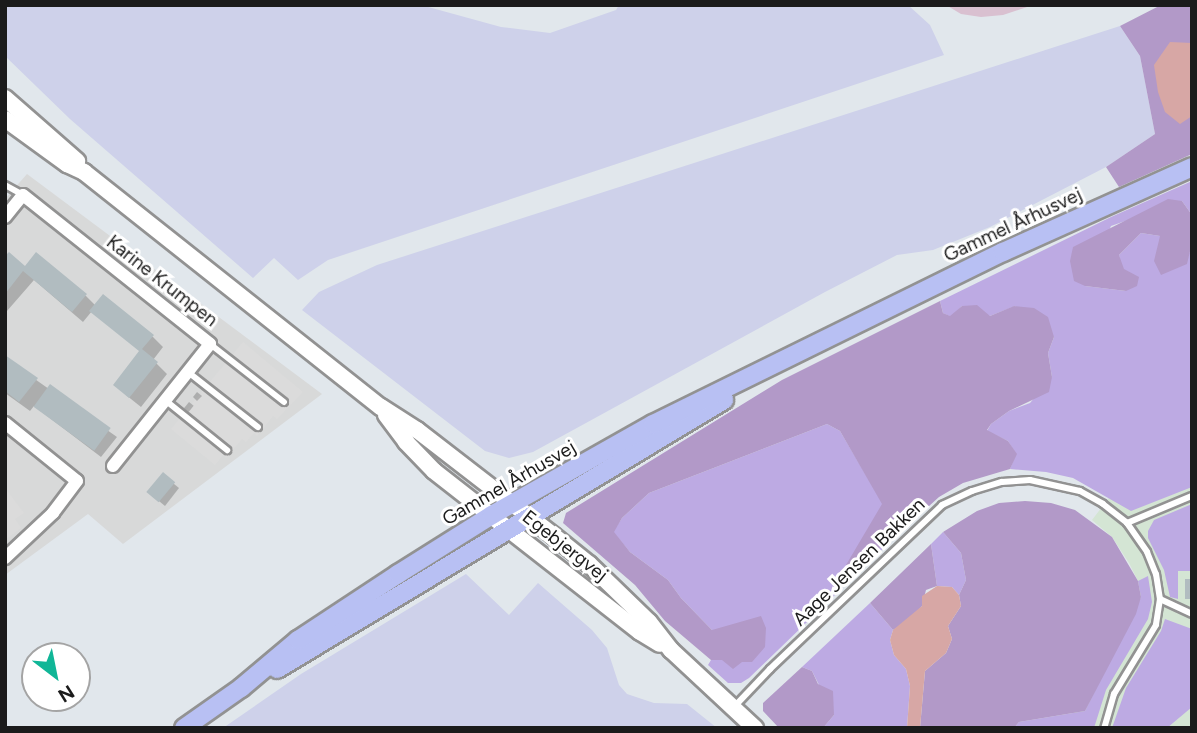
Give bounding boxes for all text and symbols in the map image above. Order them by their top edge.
street label: Gammel Århusvej [940,183,1086,267]
street label: Karine Krumpen [102,231,222,331]
street label: Gammel Århusvej [438,436,580,530]
street label: Aage Jensen Bakken [788,493,930,631]
street label: Egebjergvej [518,506,612,586]
north arrow [21,642,91,712]
text: N [54,680,79,707]

